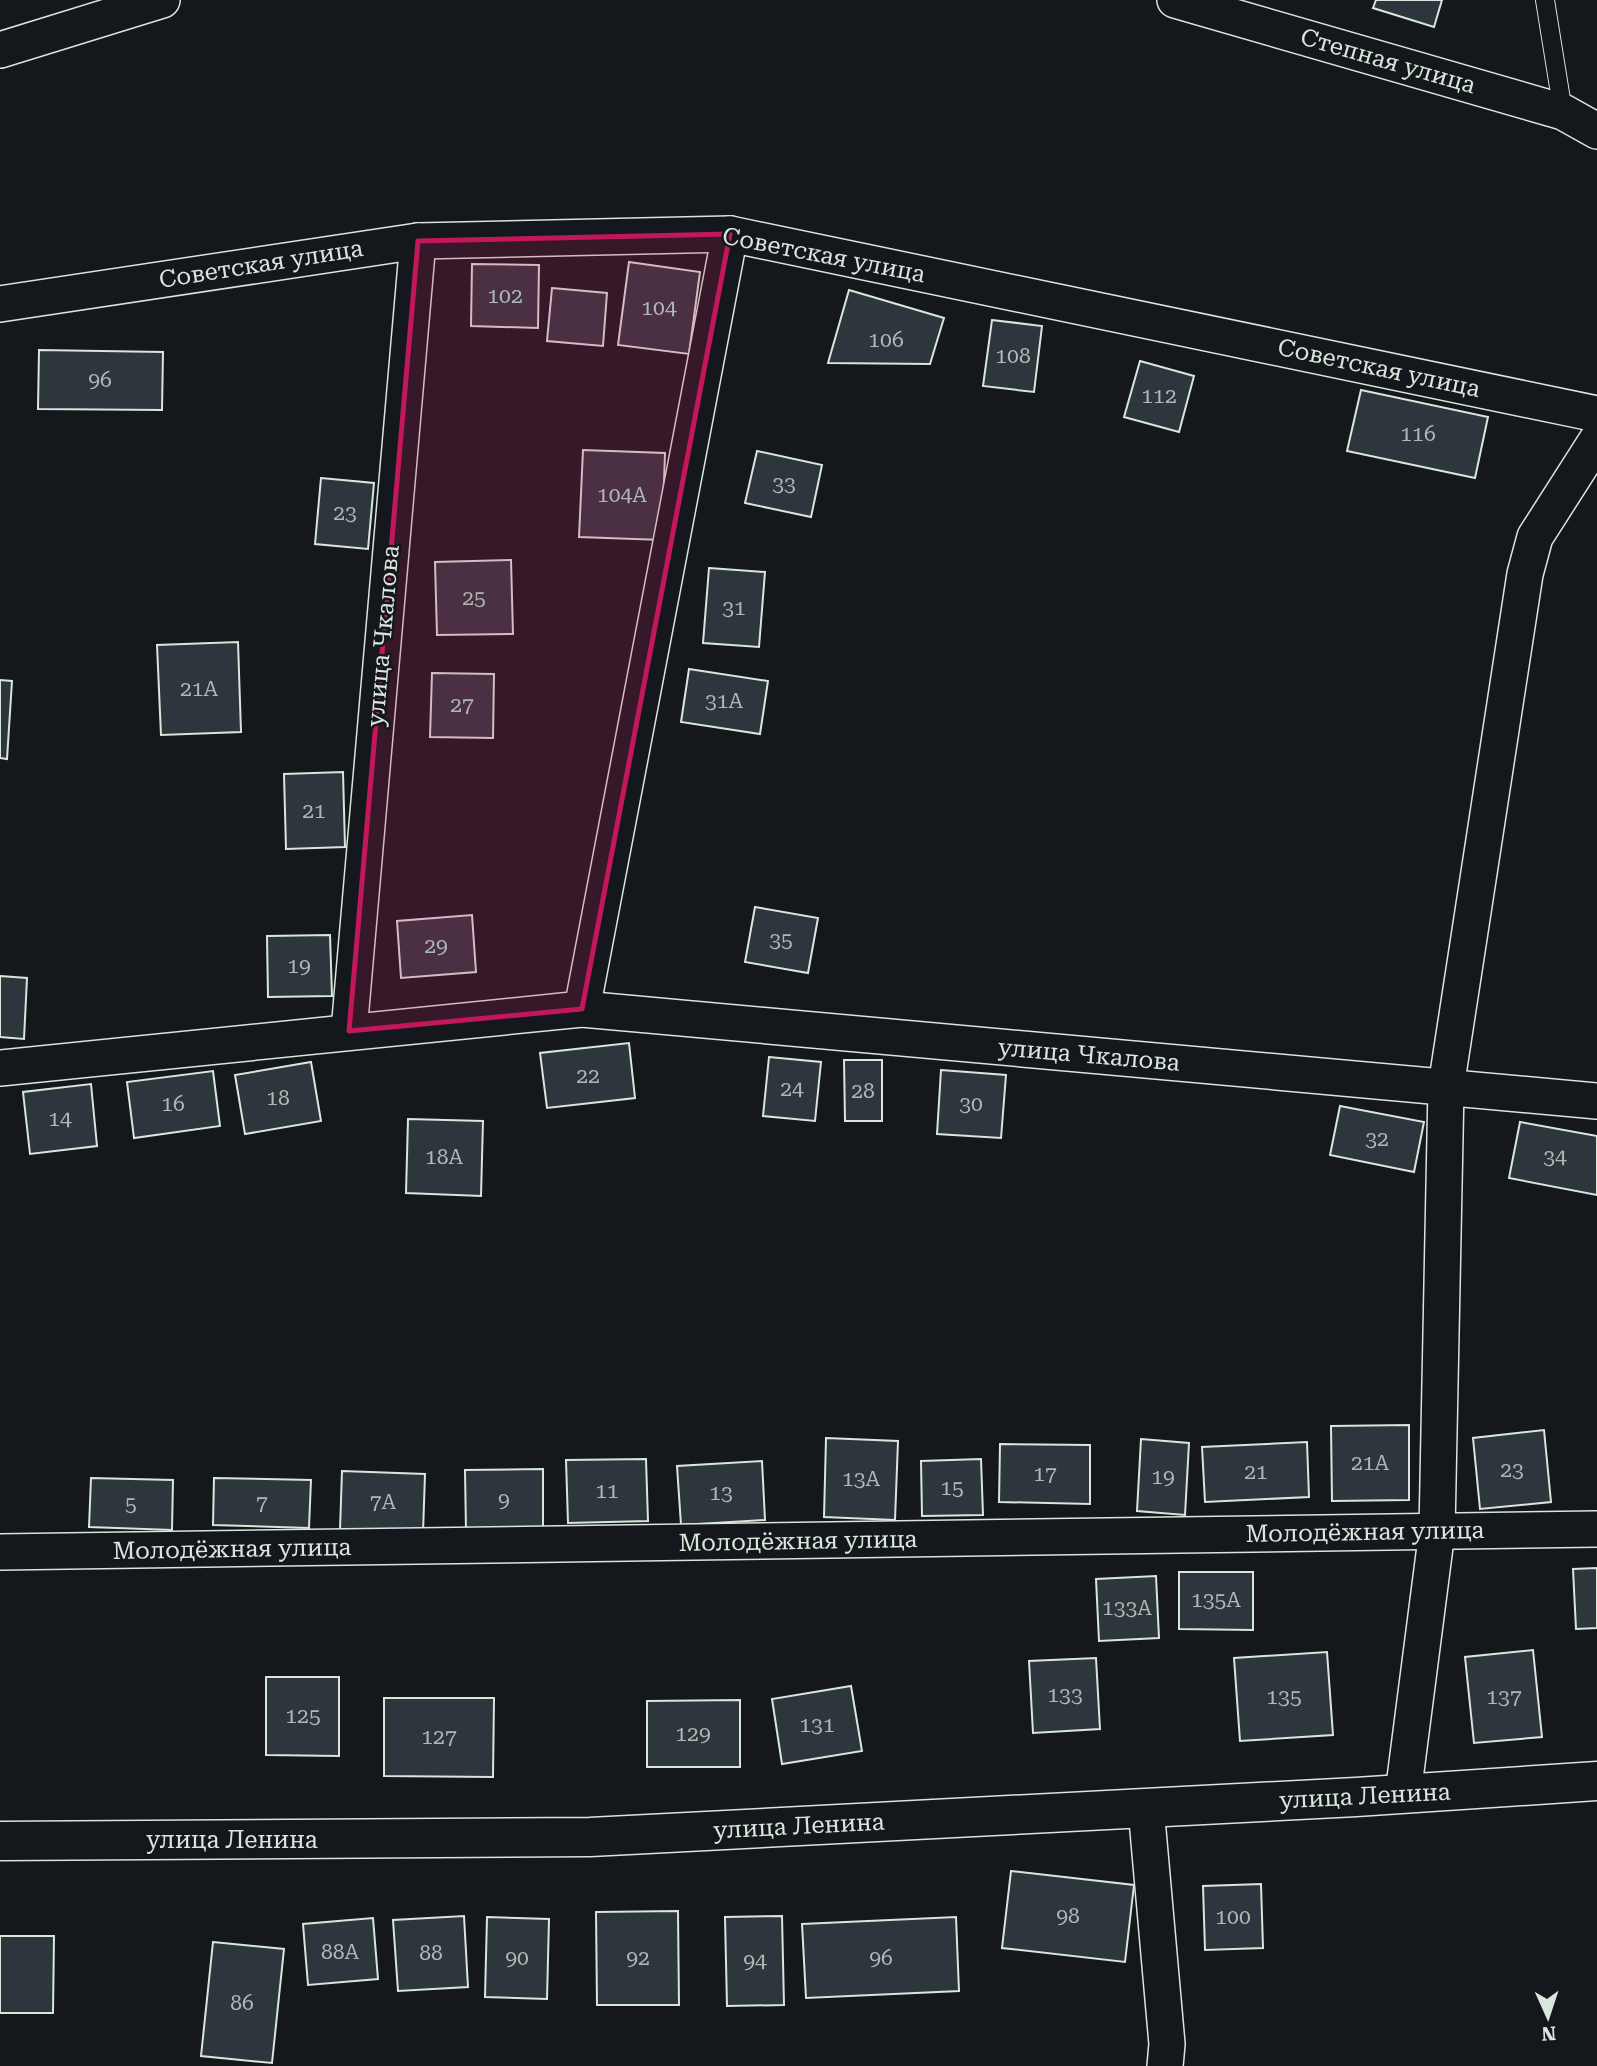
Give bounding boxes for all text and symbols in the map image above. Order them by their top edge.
street label: Степная улица [1297,23,1479,99]
street label: Советская улица [720,222,928,288]
street label: Советская улица [157,234,365,294]
house number: 102 [487,284,523,308]
house number: 104 [641,296,677,320]
house number: 106 [868,328,904,352]
street label: Советская улица [1275,333,1483,403]
house number: 108 [995,344,1031,368]
house number: 96 [88,368,112,392]
house number: 112 [1141,384,1177,408]
house number: 116 [1400,422,1436,446]
house number: 33 [772,472,796,496]
house number: 104А [597,483,647,507]
house number: 23 [333,501,357,525]
street label: улица Чкалова [361,544,405,728]
house number: 25 [462,586,486,610]
house number: 31 [722,596,746,620]
house number: 21А [180,677,218,701]
house number: 31А [705,689,743,713]
house number: 27 [450,693,474,717]
house number: 21 [302,799,326,823]
house number: 35 [769,928,793,952]
house number: 29 [424,934,448,958]
house number: 19 [287,954,311,978]
street label: улица Чкалова [997,1033,1181,1077]
house number: 22 [576,1064,600,1088]
house number: 24 [780,1077,804,1101]
house number: 28 [851,1079,875,1103]
house number: 18 [266,1086,290,1110]
house number: 16 [161,1092,185,1116]
house number: 30 [959,1092,983,1116]
house number: 14 [48,1107,72,1131]
house number: 32 [1365,1127,1389,1151]
house number: 18А [425,1145,463,1169]
house number: 34 [1543,1145,1567,1169]
house number: 21А [1351,1451,1389,1475]
house number: 23 [1500,1458,1524,1482]
house number: 21 [1244,1460,1268,1484]
house number: 17 [1033,1462,1057,1486]
house number: 19 [1151,1465,1175,1489]
house number: 13А [842,1467,880,1491]
house number: 15 [940,1476,964,1500]
house number: 11 [595,1479,619,1503]
house number: 13 [709,1481,733,1505]
house number: 9 [498,1488,510,1512]
house number: 7А [370,1490,397,1514]
house number: 7 [256,1491,268,1515]
house number: 5 [125,1492,137,1516]
street label: Молодёжная улица [1245,1516,1485,1548]
street label: Молодёжная улица [678,1525,918,1557]
street label: Молодёжная улица [112,1533,352,1565]
house number: 135А [1191,1588,1241,1612]
house number: 133А [1102,1596,1152,1620]
house number: 133 [1047,1683,1083,1707]
house number: 135 [1266,1685,1302,1709]
house number: 137 [1486,1685,1522,1709]
house number: 125 [285,1704,321,1728]
house number: 131 [799,1713,835,1737]
house number: 129 [675,1722,711,1746]
house number: 127 [421,1725,457,1749]
street label: улица Ленина [1279,1778,1451,1814]
street label: улица Ленина [713,1808,885,1844]
street label: улица Ленина [146,1826,318,1854]
house number: 98 [1056,1904,1080,1928]
house number: 100 [1215,1905,1251,1929]
house number: 88А [321,1940,359,1964]
house number: 88 [419,1941,443,1965]
house number: 90 [505,1946,529,1970]
house number: 92 [626,1946,650,1970]
house number: 96 [869,1946,893,1970]
house number: 94 [743,1949,767,1973]
north arrow [1513,1982,1583,2052]
house number: 86 [230,1991,254,2015]
text: N [1541,2022,1557,2045]

